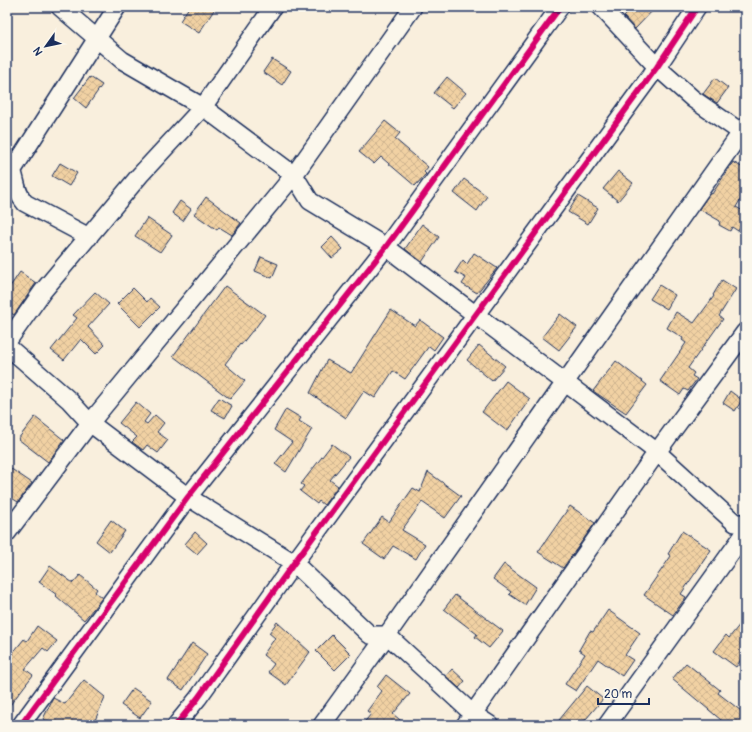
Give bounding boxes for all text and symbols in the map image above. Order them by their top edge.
north arrow [26,26,66,66]
text: N [30,44,46,58]
scale bar [598,680,649,706]
text: 20 m [604,687,633,702]

